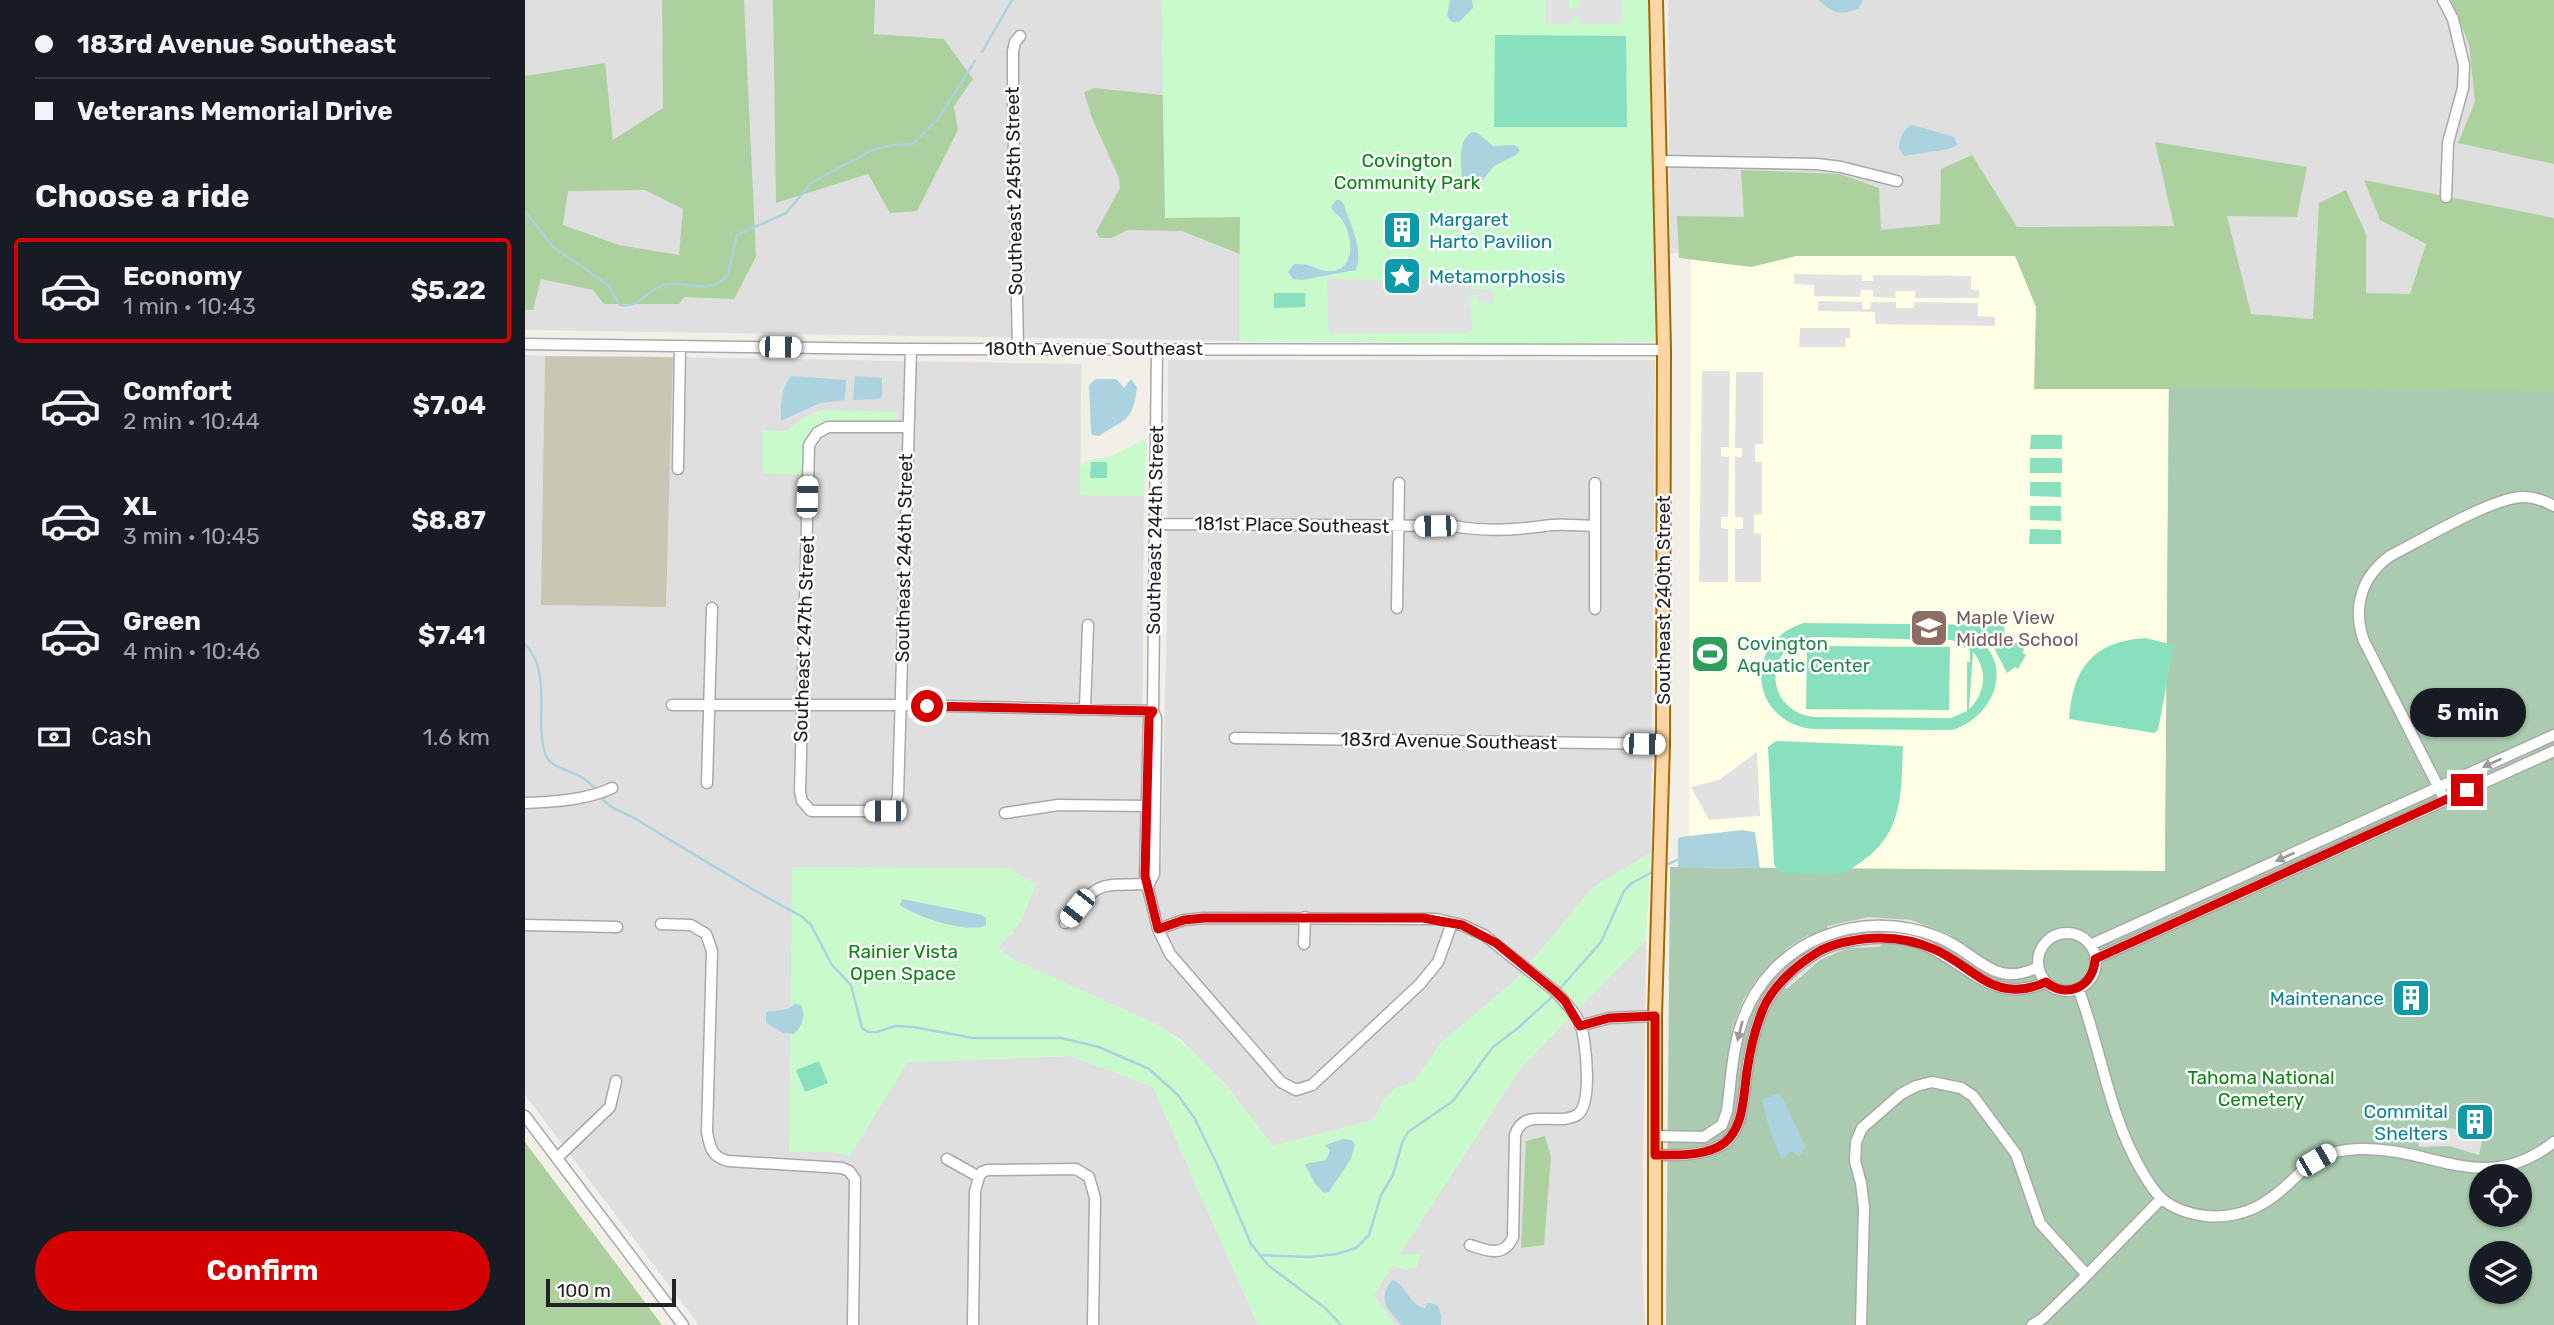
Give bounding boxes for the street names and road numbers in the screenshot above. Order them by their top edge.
street label: Southeast 245th Street [1001,86,1027,296]
street label: 180th Avenue Southeast [985,337,1204,360]
street label: Southeast 244th Street [1142,425,1168,635]
street label: Southeast 246th Street [891,453,917,663]
street label: Southeast 240th Street [1652,495,1675,705]
street label: 181st Place Southeast [1195,512,1390,538]
street label: Southeast 247th Street [789,535,819,743]
street label: 183rd Avenue Southeast [1340,728,1558,754]

